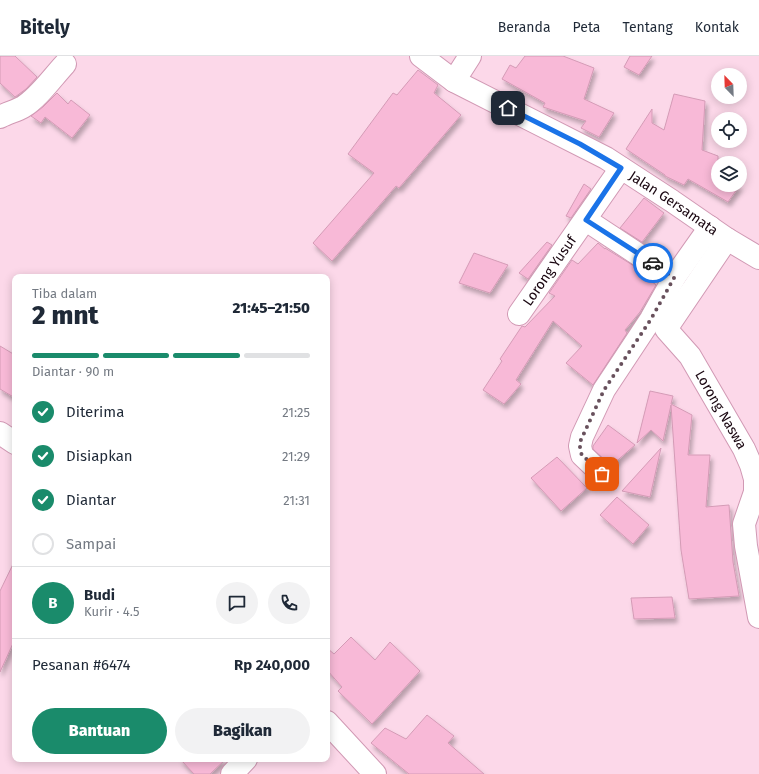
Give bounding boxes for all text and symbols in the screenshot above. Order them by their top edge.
text: Bitely [20,16,70,39]
text: Beranda [498,19,551,36]
text: Peta [573,19,600,36]
text: Tentang [622,19,673,36]
text: Kontak [695,19,739,36]
north arrow [711,68,747,104]
map controls [711,68,747,192]
pin [491,91,525,125]
icon: home [497,97,519,119]
button: locate [711,112,747,148]
button: layers [711,156,747,192]
street label: Jalan Gersamata [626,167,721,239]
street label: Lorong Yusuf [519,231,581,309]
courier [633,243,673,283]
icon: car [642,252,664,274]
text: Tiba dalam [32,286,97,301]
text: 21:45–21:50 [233,299,310,317]
text: 2 mnt [32,300,99,331]
text: Diantar · 90 m [32,364,114,379]
street label: Lorong Naswa [691,368,750,452]
icon: check [32,401,54,423]
text: Diterima [66,403,124,421]
text: 21:25 [282,405,310,420]
icon: check [32,445,54,467]
text: Disiapkan [66,447,133,465]
text: 21:29 [282,449,310,464]
pin [585,457,619,491]
icon: bag [591,463,613,485]
icon: check [32,489,54,511]
text: Diantar [66,491,116,509]
text: 21:31 [283,493,310,508]
text: Sampai [66,535,116,553]
button: chat [216,582,258,624]
button: phone [268,582,310,624]
text: Budi [84,586,115,604]
text: B [48,594,58,612]
text: Kurir · 4.5 [84,604,140,619]
text: Pesanan #6474 [32,656,131,674]
text: Rp 240,000 [234,656,310,674]
button: Bantuan [32,708,167,754]
button: Bagikan [175,708,310,754]

